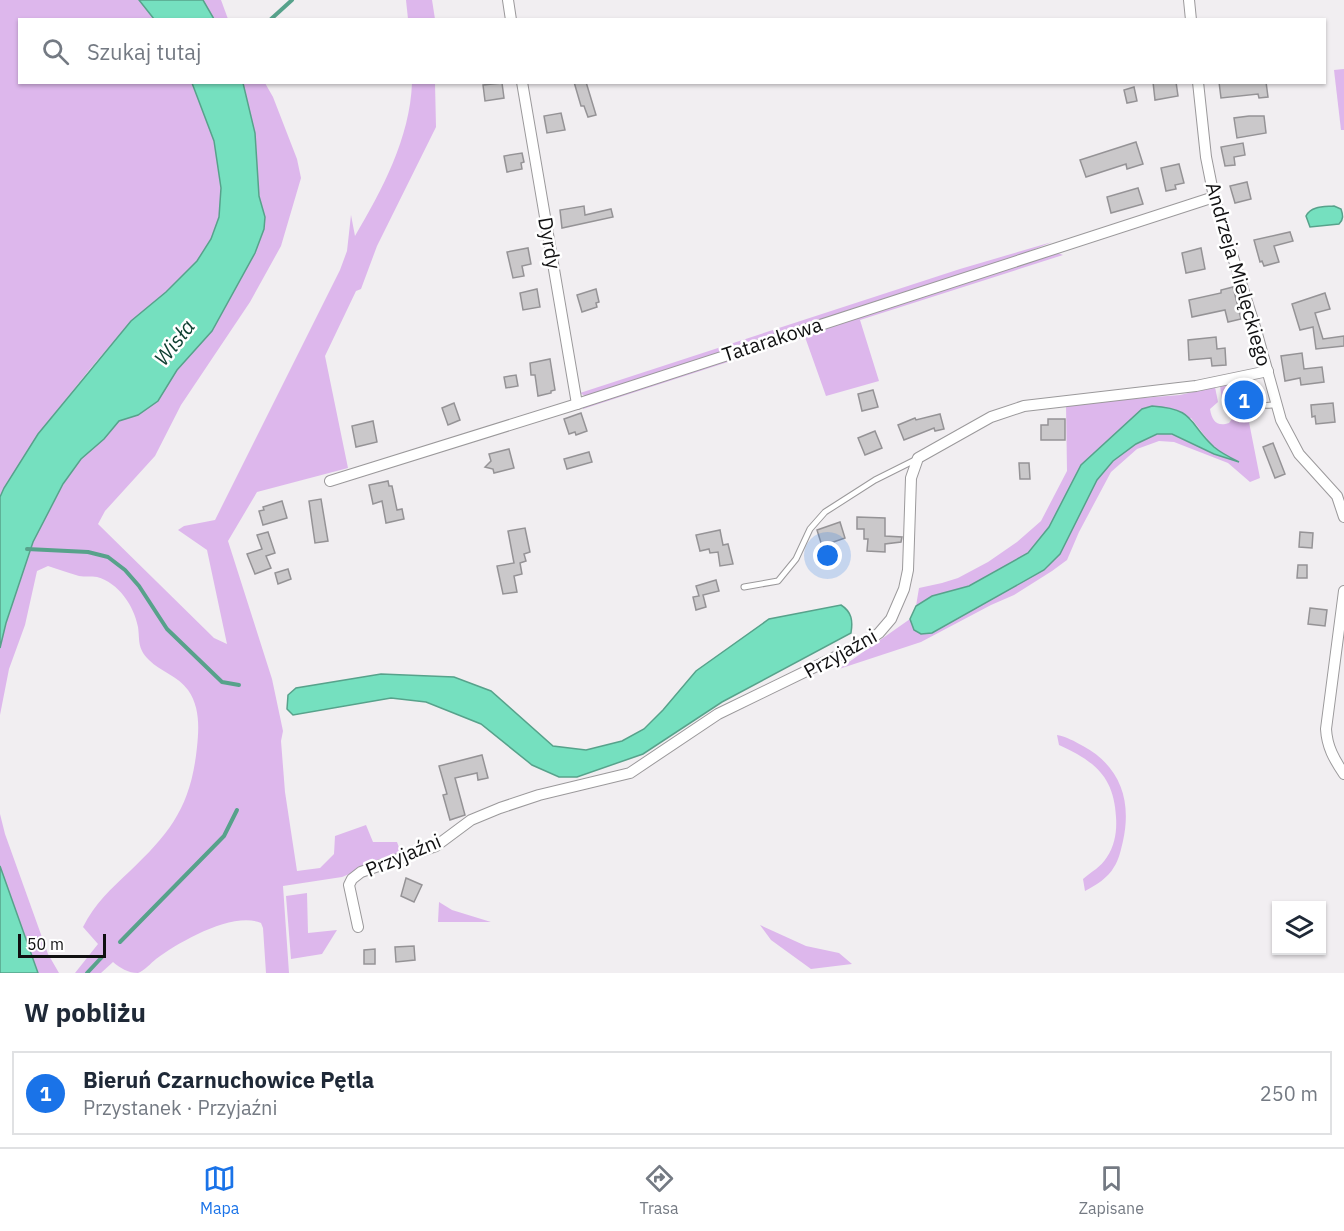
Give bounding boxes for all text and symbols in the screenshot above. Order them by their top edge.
search box [18,18,1326,84]
icon: search [39,35,72,68]
text: Szukaj tutaj [87,37,202,66]
street label: Andrzeja Mielęckiego [1200,179,1278,369]
street label: Dyrdy [532,215,568,271]
street label: Tatarakowa [719,310,826,368]
water label: Wisła [147,313,201,371]
pin: 1 [1224,378,1264,422]
your location [813,541,842,570]
street label: Przyjaźni [799,622,881,684]
street label: Przyjaźni [361,827,445,883]
map controls [1272,901,1326,955]
button: layers [1272,901,1326,955]
scale bar [18,931,106,958]
text: 50 m [27,934,64,954]
text: W pobliżu [24,995,146,1029]
text: Bieruń Czarnuchowice Pętla [83,1065,374,1094]
text: 1 [40,1080,52,1107]
text: 250 m [1260,1080,1318,1107]
text: Przystanek · Przyjaźni [83,1094,277,1121]
tab: Mapa [200,1162,239,1218]
tab: Trasa [639,1162,679,1218]
tab: Zapisane [1079,1162,1144,1218]

